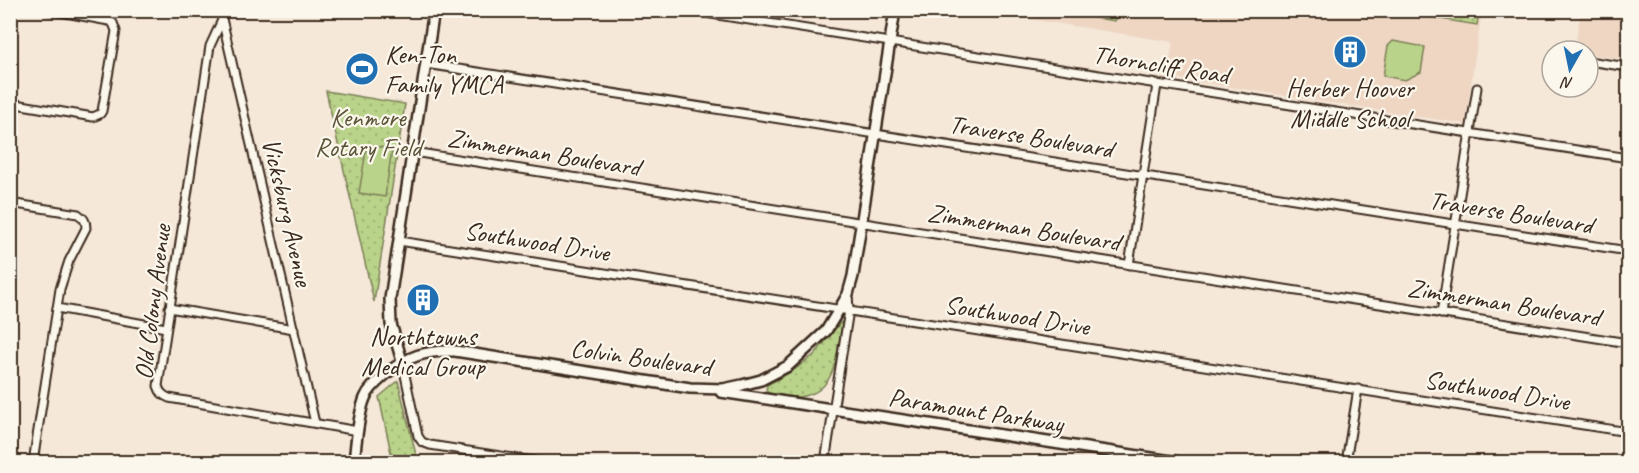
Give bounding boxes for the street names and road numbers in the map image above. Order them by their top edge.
street label: Thorncliff Road [1091,37,1235,92]
street label: Traverse Boulevard [947,107,1119,166]
street label: Zimmerman Boulevard [445,121,646,185]
street label: Vicksburg Avenue [254,135,321,291]
street label: Traverse Boulevard [1427,183,1599,242]
street label: Zimmerman Boulevard [925,196,1126,260]
street label: Southwood Drive [462,214,613,269]
street label: Old Colony Avenue [127,221,179,381]
street label: Zimmerman Boulevard [1405,271,1606,335]
street label: Southwood Drive [942,288,1093,343]
street label: Colvin Boulevard [569,331,717,384]
street label: Southwood Drive [1422,363,1573,418]
street label: Paramount Parkway [886,380,1068,441]

